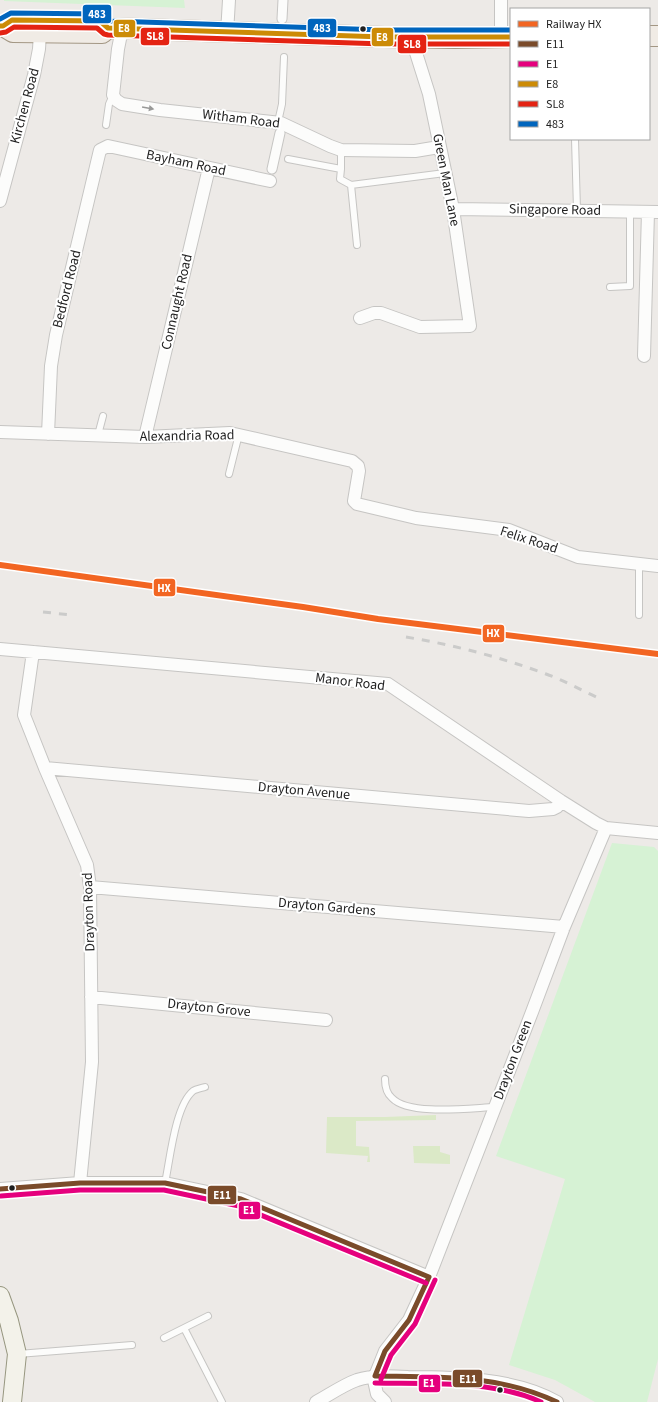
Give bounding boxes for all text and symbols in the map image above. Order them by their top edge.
line badge: 483 [82,4,112,24]
text: 483 [88,7,106,22]
legend [510,8,650,140]
text: Railway HX [546,16,601,33]
line badge: 483 [307,18,337,38]
line badge: E8 [113,19,136,38]
text: E8 [118,21,130,36]
text: 483 [313,21,331,36]
unlabelled marker [358,24,368,34]
line badge: SL8 [140,27,170,46]
line badge: E8 [371,27,394,47]
text: SL8 [146,29,164,44]
text: E8 [376,30,388,45]
line badge: SL8 [397,34,427,54]
text: E11 [546,36,564,53]
text: SL8 [403,37,421,52]
text: E1 [546,56,558,73]
street label: Kirchen Road [5,66,45,146]
text: E8 [546,76,558,93]
text: SL8 [546,96,564,113]
street label: Witham Road [201,104,281,134]
one-way arrow [142,105,154,111]
text: 483 [546,116,564,133]
street label: Green Man Lane [427,132,465,228]
street label: Bayham Road [144,145,228,181]
street label: Singapore Road [509,199,601,221]
street label: Bedford Road [48,248,86,330]
street label: Connaught Road [156,252,198,352]
street label: Alexandria Road [139,425,235,447]
street label: Felix Road [497,521,561,559]
line badge: HX [153,578,176,597]
text: HX [157,581,172,596]
line badge: HX [482,624,505,643]
text: HX [486,626,501,641]
street label: Manor Road [314,668,386,696]
street label: Drayton Avenue [257,777,351,805]
street label: Drayton Road [78,872,100,952]
street label: Drayton Gardens [277,893,377,921]
street label: Drayton Grove [166,994,252,1022]
street label: Drayton Green [489,1017,537,1103]
unlabelled marker [7,1183,17,1193]
line badge: E11 [207,1185,237,1205]
text: E11 [213,1188,231,1203]
line badge: E1 [238,1201,261,1220]
text: E1 [243,1203,255,1218]
line badge: E11 [452,1369,483,1388]
text: E11 [459,1372,477,1387]
line badge: E1 [418,1374,441,1393]
text: E1 [423,1376,435,1391]
unlabelled marker [495,1385,505,1395]

